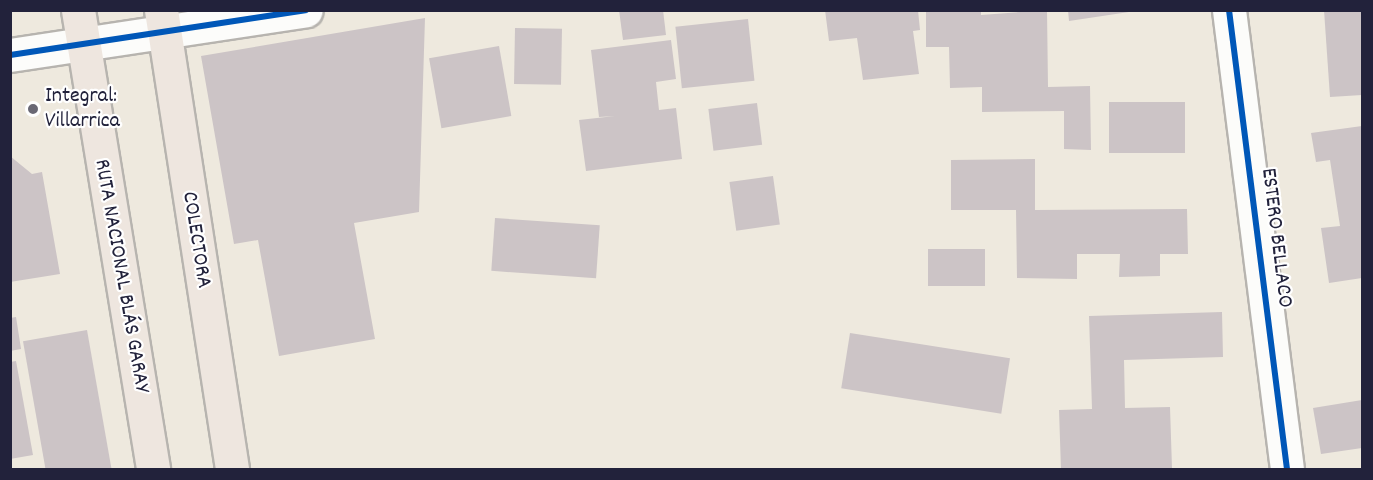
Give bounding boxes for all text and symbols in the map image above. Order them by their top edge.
place label: Integral: Villarrica [45,83,120,134]
marker: Integral: Villarrica [26,102,40,116]
street label: RUTA NACIONAL BLÁS GARAY [87,157,155,395]
street label: ESTERO BELLACO [1254,167,1298,309]
street label: COLECTORA [175,190,217,290]

